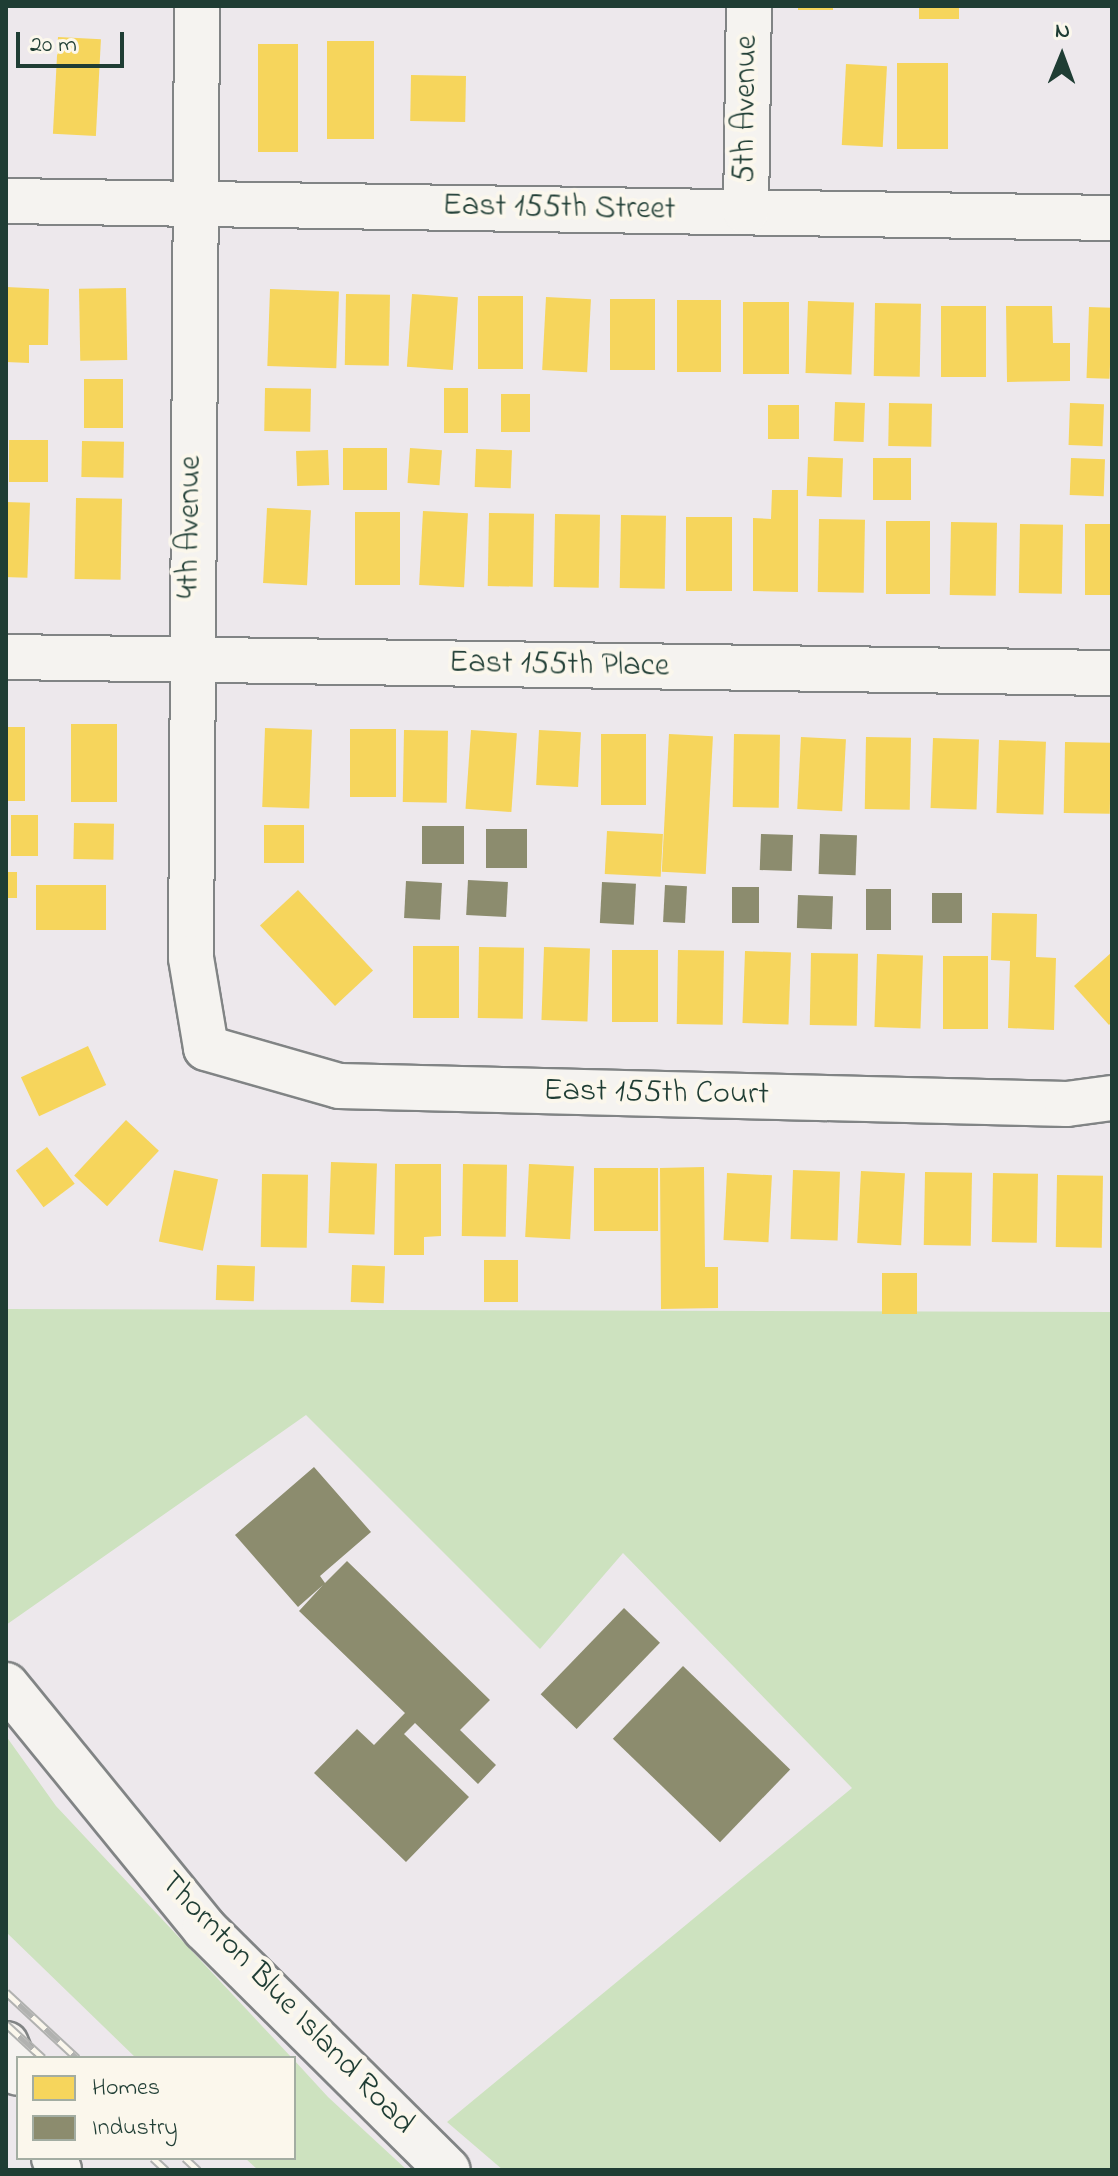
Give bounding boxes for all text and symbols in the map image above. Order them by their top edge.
scale bar [20,16,128,66]
north arrow [1022,16,1102,96]
text: N [1055,16,1070,48]
text: 20 m [30,28,77,63]
street label: 5th Avenue [727,35,767,183]
street label: East 155th Street [442,188,676,230]
street label: 4th Avenue [171,455,211,599]
street label: East 155th Place [449,645,669,687]
street label: East 155th Court [543,1073,769,1115]
street label: Thornton Blue Island Road [150,1865,422,2143]
legend [16,2056,296,2160]
text: Homes [92,2071,160,2106]
text: Industry [92,2111,178,2146]

